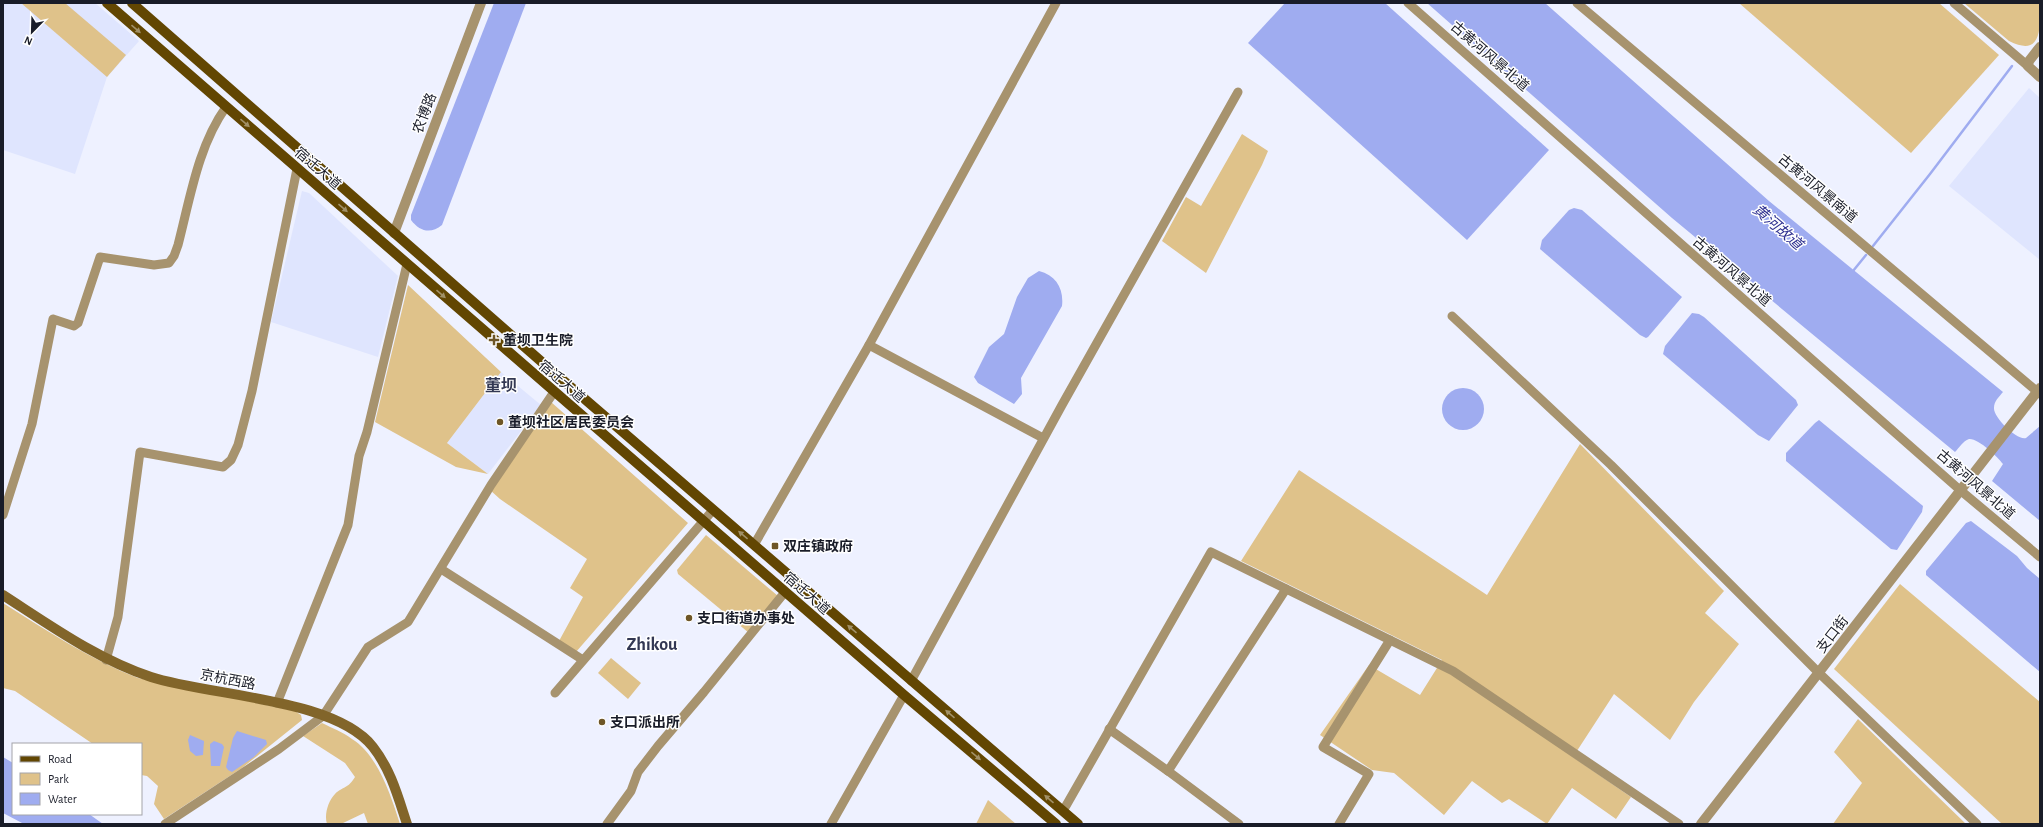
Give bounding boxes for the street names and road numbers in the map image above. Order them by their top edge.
street label: 古黄河风景北道 [1448,18,1532,94]
street label: 农博路 [409,91,439,135]
street label: 宿迁大道 [292,144,344,192]
street label: 古黄河风景南道 [1775,151,1860,226]
street label: 古黄河风景北道 [1690,233,1774,309]
street label: 宿迁大道 [536,357,588,405]
street label: 古黄河风景北道 [1934,446,2018,522]
street label: 宿迁大道 [781,569,833,617]
street label: 支口街 [1814,613,1851,655]
street label: 京杭西路 [199,666,257,692]

